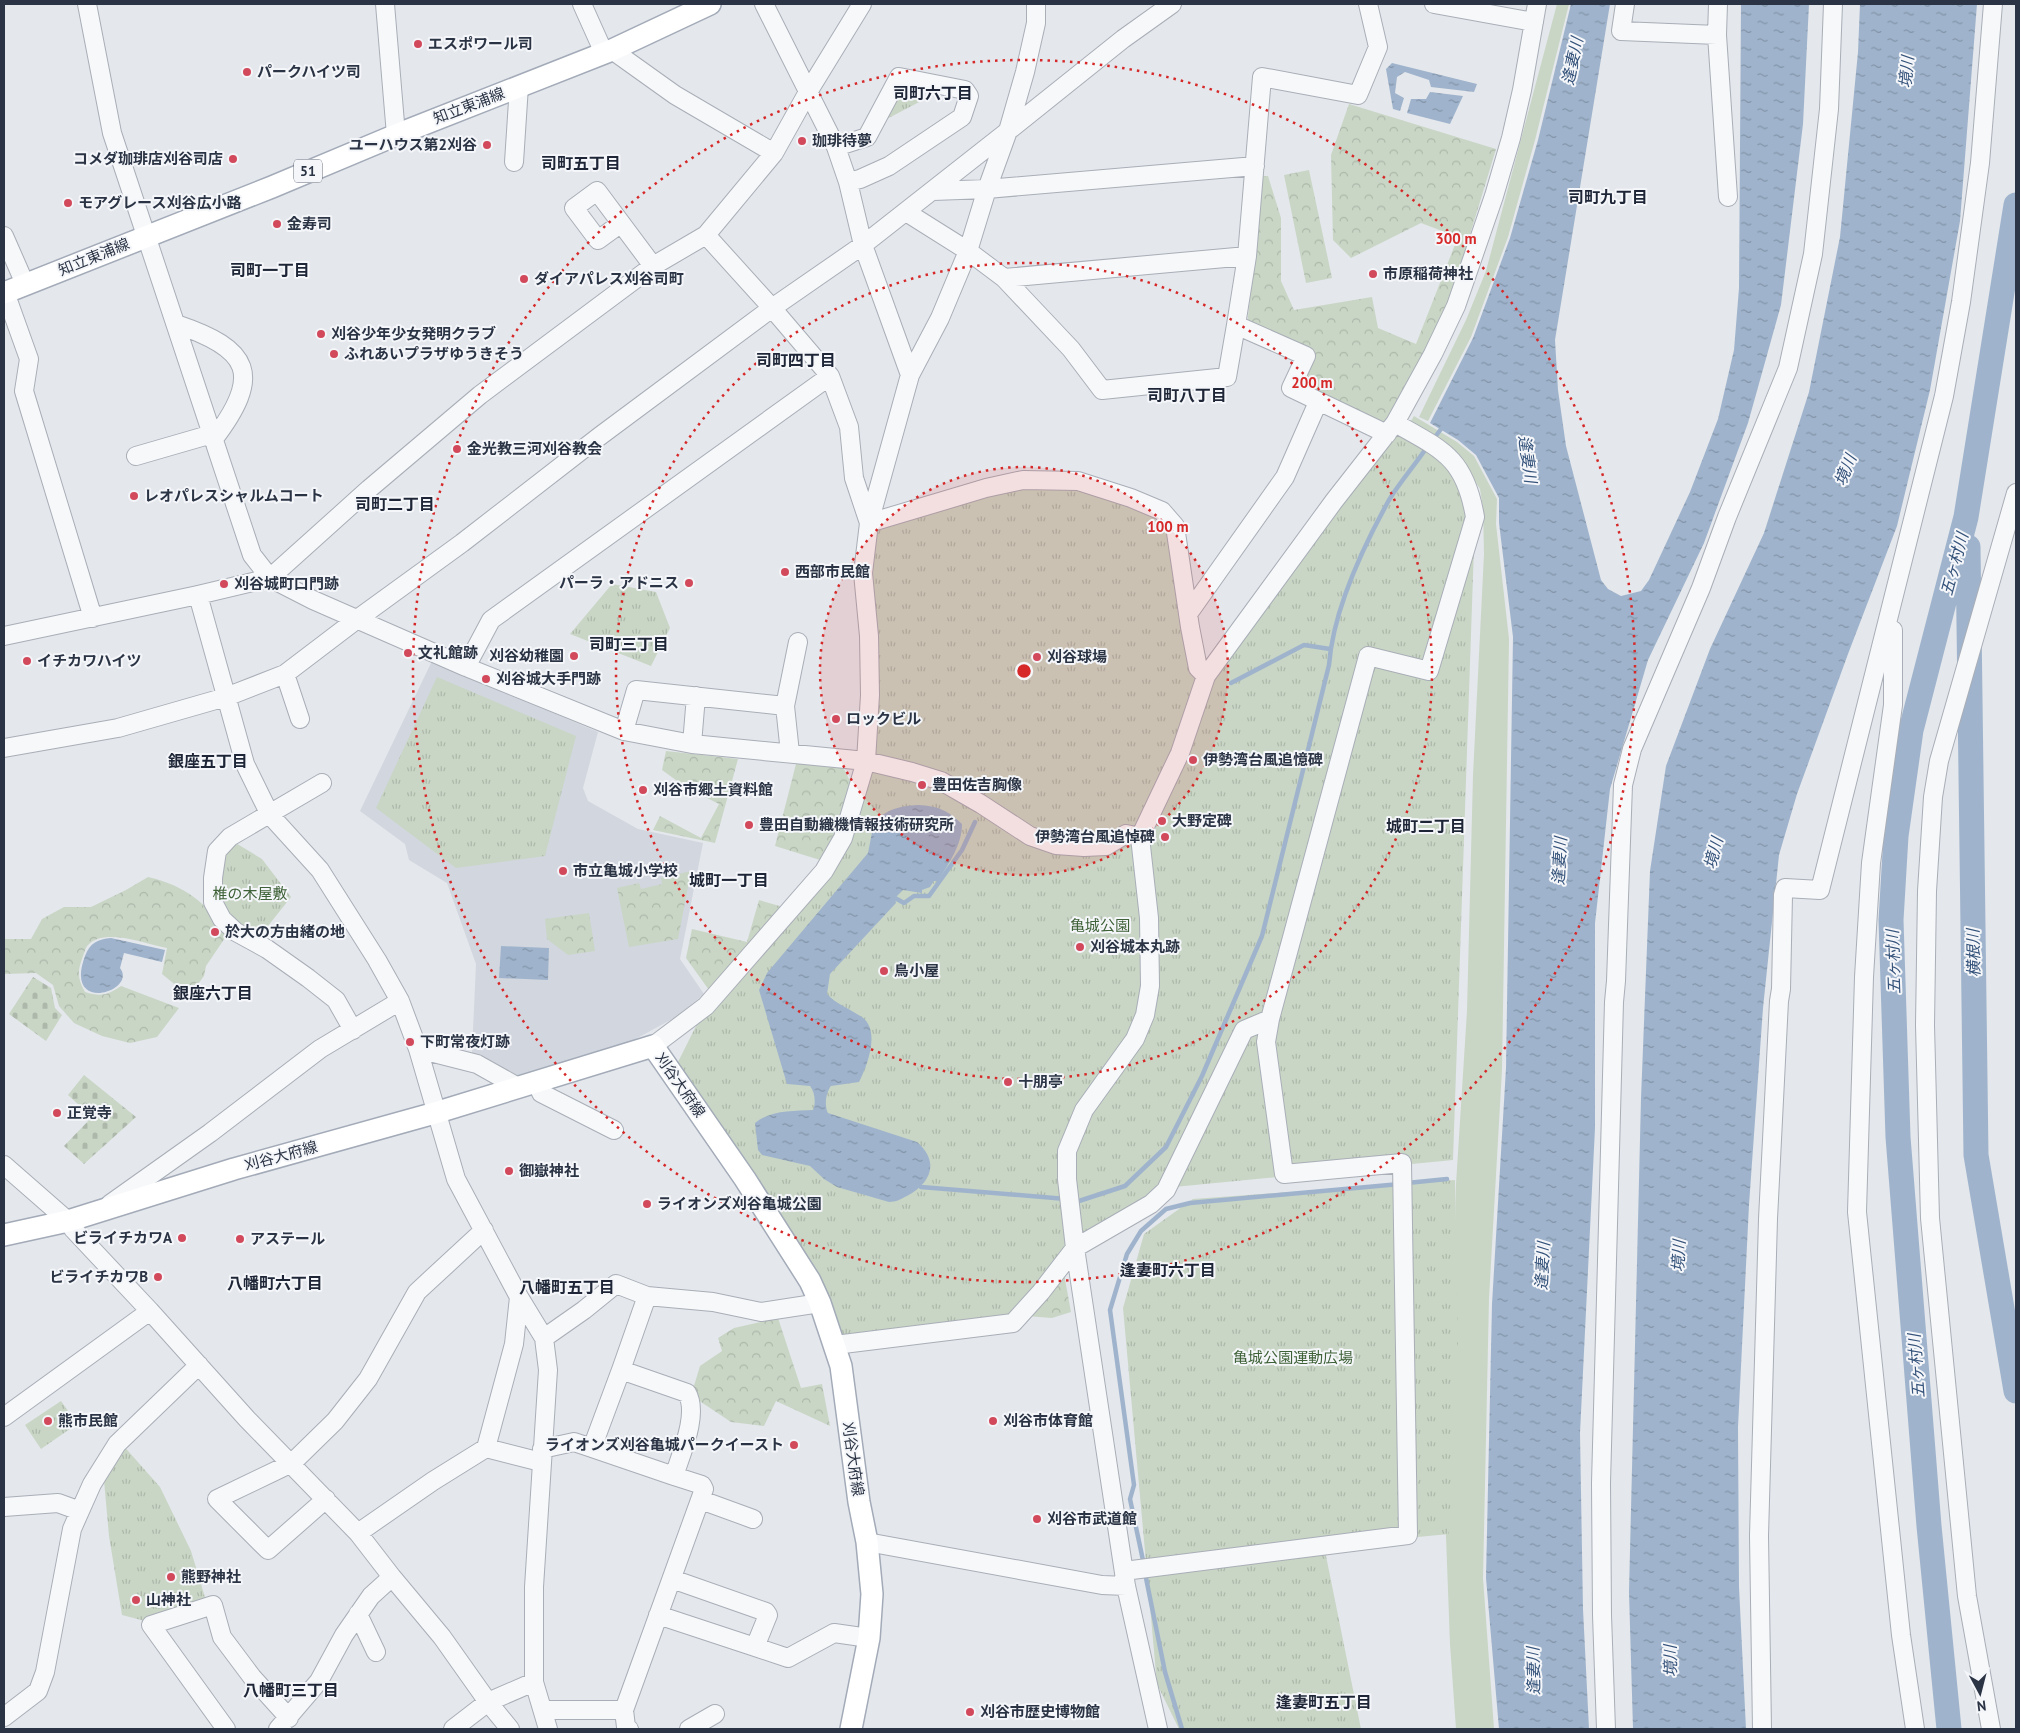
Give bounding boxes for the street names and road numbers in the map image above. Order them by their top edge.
street label: 知立東浦線 [430,83,507,128]
road number: 51 [294,160,322,182]
street label: 知立東浦線 [55,234,132,279]
street label: 刈谷大府線 [651,1049,710,1121]
street label: 刈谷大府線 [242,1137,320,1174]
street label: 刈谷大府線 [839,1420,868,1497]

